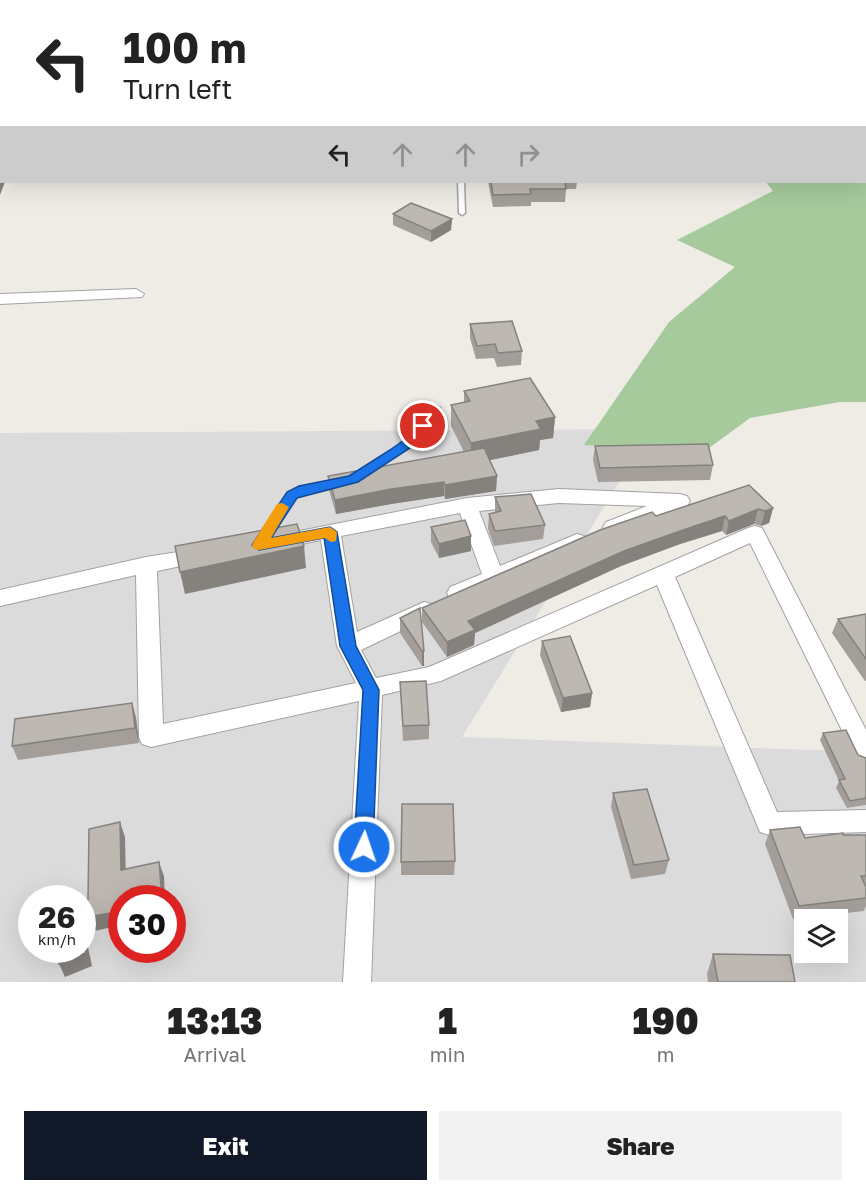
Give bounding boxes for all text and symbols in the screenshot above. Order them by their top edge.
text: 100 m [123,22,246,72]
icon: left [24,24,102,102]
text: Turn left [123,73,232,105]
icon: left [323,138,356,171]
icon: ahead [386,138,419,171]
icon: ahead [449,138,482,171]
icon: right [512,138,545,171]
pin [397,400,448,451]
icon: arrive [406,409,439,442]
position arrow [332,815,396,879]
speed limit sign: 30 [108,885,186,963]
text: 26 [38,899,76,935]
map controls [794,909,848,963]
button: layers [794,909,848,963]
text: km/h [38,930,76,948]
text: 13:13 [167,999,263,1042]
text: 1 [438,999,457,1042]
text: 190 [633,999,699,1042]
text: Arrival [184,1042,246,1066]
text: min [430,1042,465,1066]
text: m [657,1042,674,1066]
button: Exit [24,1111,427,1180]
button: Share [439,1111,842,1180]

